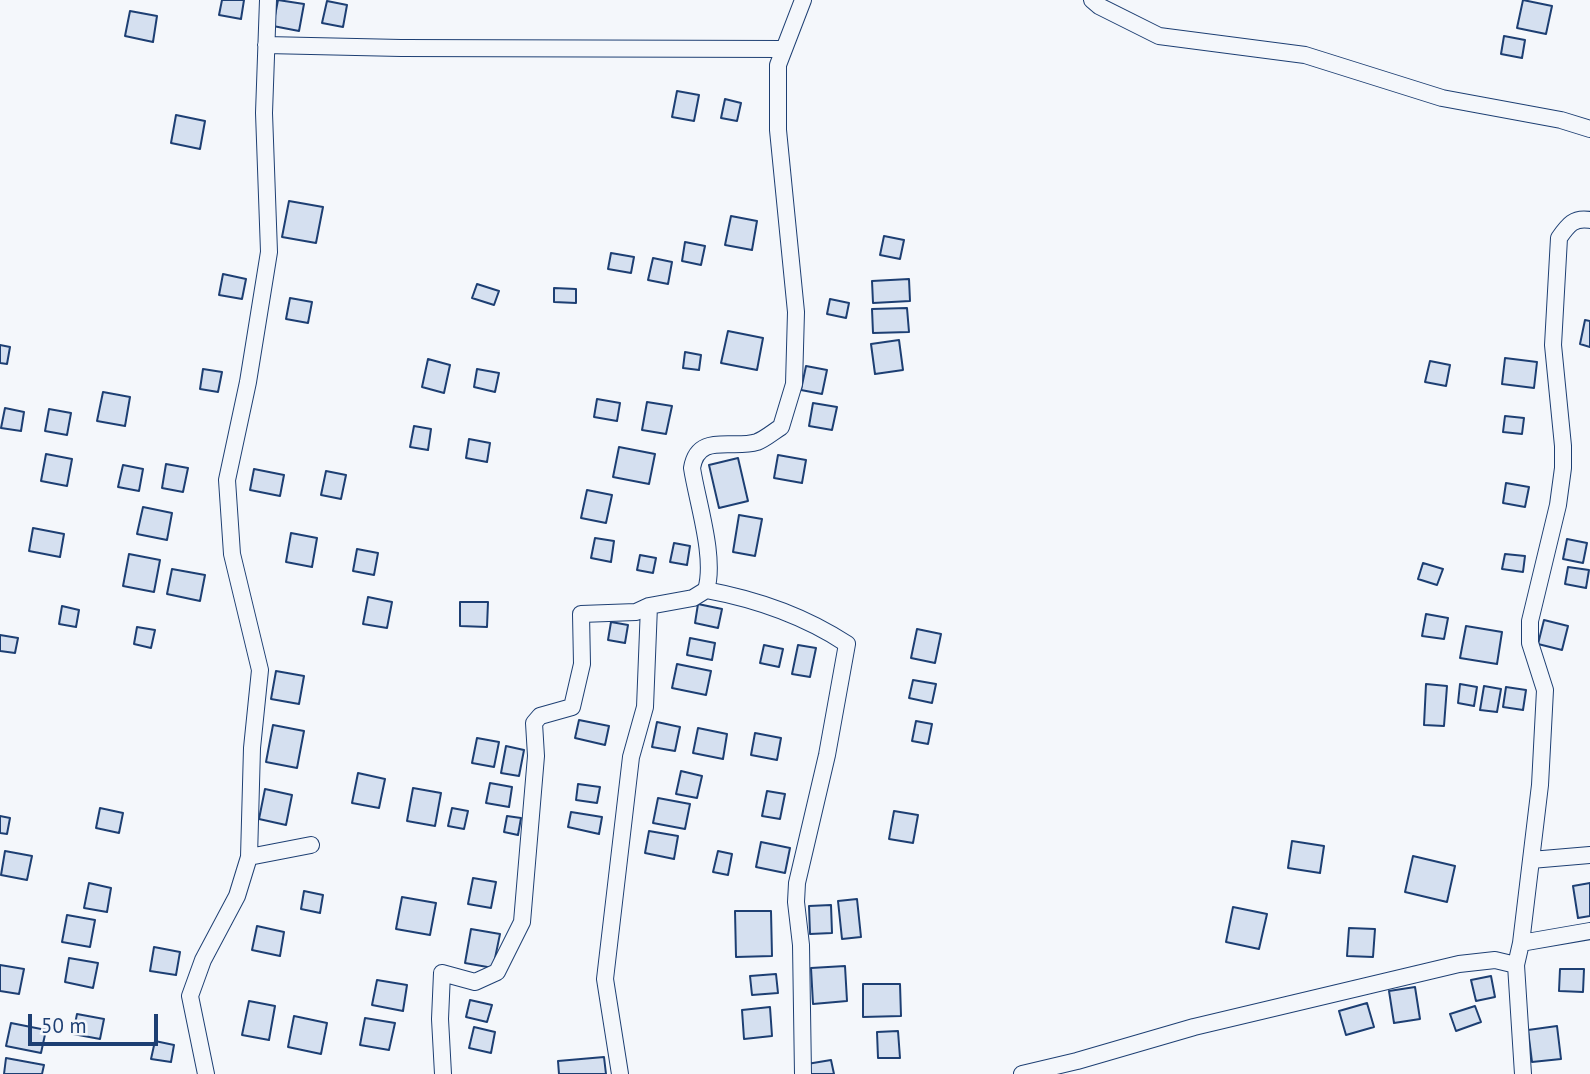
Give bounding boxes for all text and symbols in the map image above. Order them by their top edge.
scale bar [32,1000,161,1044]
text: 50 m [41,1012,87,1039]

